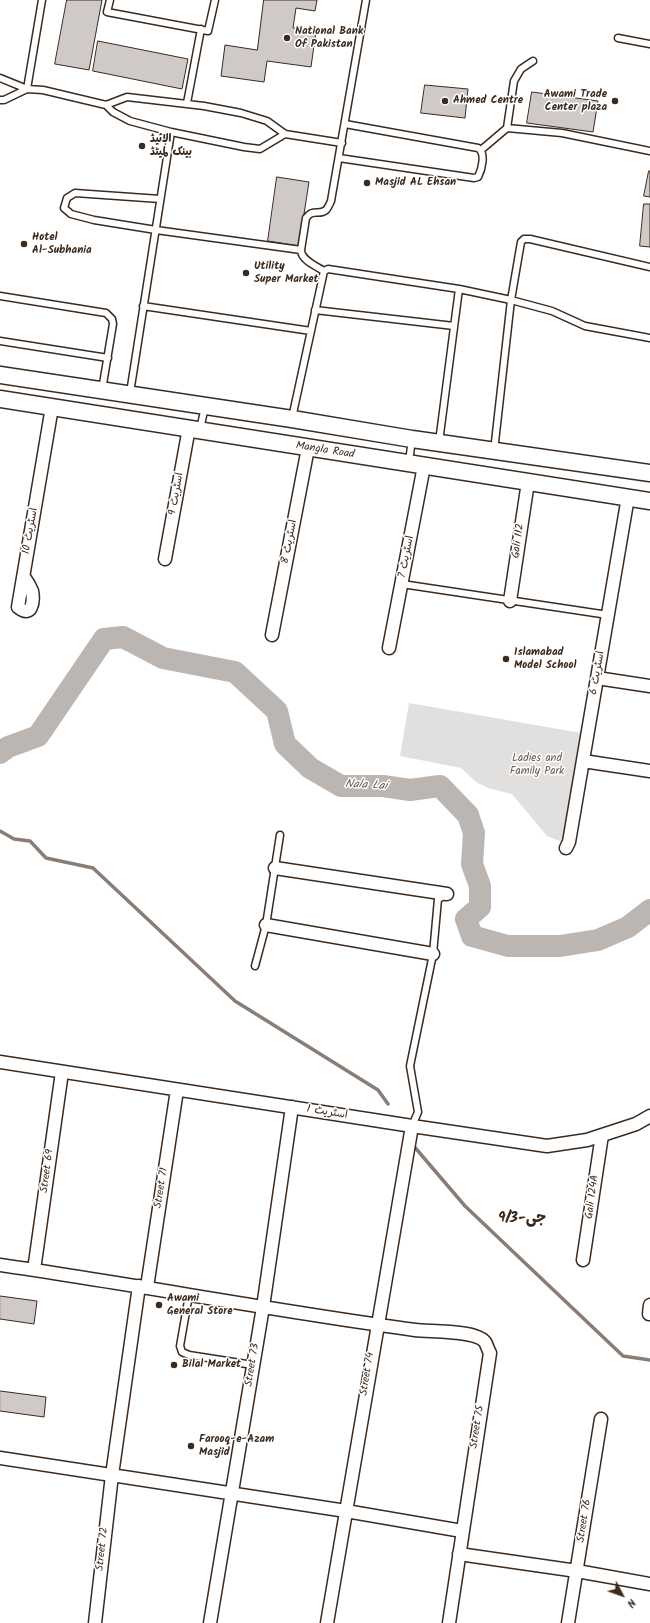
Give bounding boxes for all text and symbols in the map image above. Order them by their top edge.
place label: National Bank Of Pakistan [295,25,363,51]
marker: National Bank Of Pakistan [282,33,292,43]
place label: Awami Trade Center plaza [544,88,607,114]
place label: Ahmed Centre [453,94,523,108]
marker: Ahmed Centre [440,96,450,106]
marker: Awami Trade Center plaza [610,96,620,106]
place label: الائیڈ بینک لمیٹڈ [150,133,192,159]
marker: الائیڈ بینک لمیٹڈ [137,141,147,151]
place label: Masjid AL Ehsan [375,176,456,190]
marker: Masjid AL Ehsan [362,178,372,188]
place label: Hotel Al-Subhania [32,231,92,257]
marker: Hotel Al-Subhania [19,239,29,249]
place label: Utility Super Market [254,260,319,286]
marker: Utility Super Market [241,268,251,278]
street label: Mangla Road [295,440,355,462]
street label: اسٹریٹ 9 [167,472,187,516]
street label: اسٹریٹ 10 [20,507,42,555]
street label: اسٹریٹ 8 [279,519,301,565]
street label: Gali 112 [510,523,528,559]
street label: اسٹریٹ 7 [396,535,418,579]
place label: Islamabad Model School [514,646,576,672]
street label: اسٹریٹ 6 [588,650,608,696]
marker: Islamabad Model School [501,654,511,664]
park label: Ladies and Family Park [510,752,564,778]
water label: Nala Lai [345,778,387,794]
street label: اسٹریٹ 1 [306,1103,348,1123]
street label: Street 69 [38,1148,58,1194]
street label: Street 71 [152,1167,172,1209]
street label: Gali 124A [583,1174,603,1220]
district label: جی-9/3 [498,1210,546,1228]
place label: Awami General Store [167,1292,233,1318]
marker: Awami General Store [154,1300,164,1310]
street label: Street 73 [243,1342,263,1388]
street label: Street 74 [358,1352,378,1396]
place label: Bilal Market [182,1358,241,1372]
marker: Bilal Market [169,1360,179,1370]
street label: Street 75 [468,1405,488,1449]
place label: Farooq-e-Azam Masjid [199,1433,274,1459]
marker: Farooq-e-Azam Masjid [186,1441,196,1451]
street label: Street 76 [575,1498,595,1544]
street label: Street 72 [94,1527,112,1571]
north arrow [602,1575,642,1615]
text: N [622,1594,640,1611]

